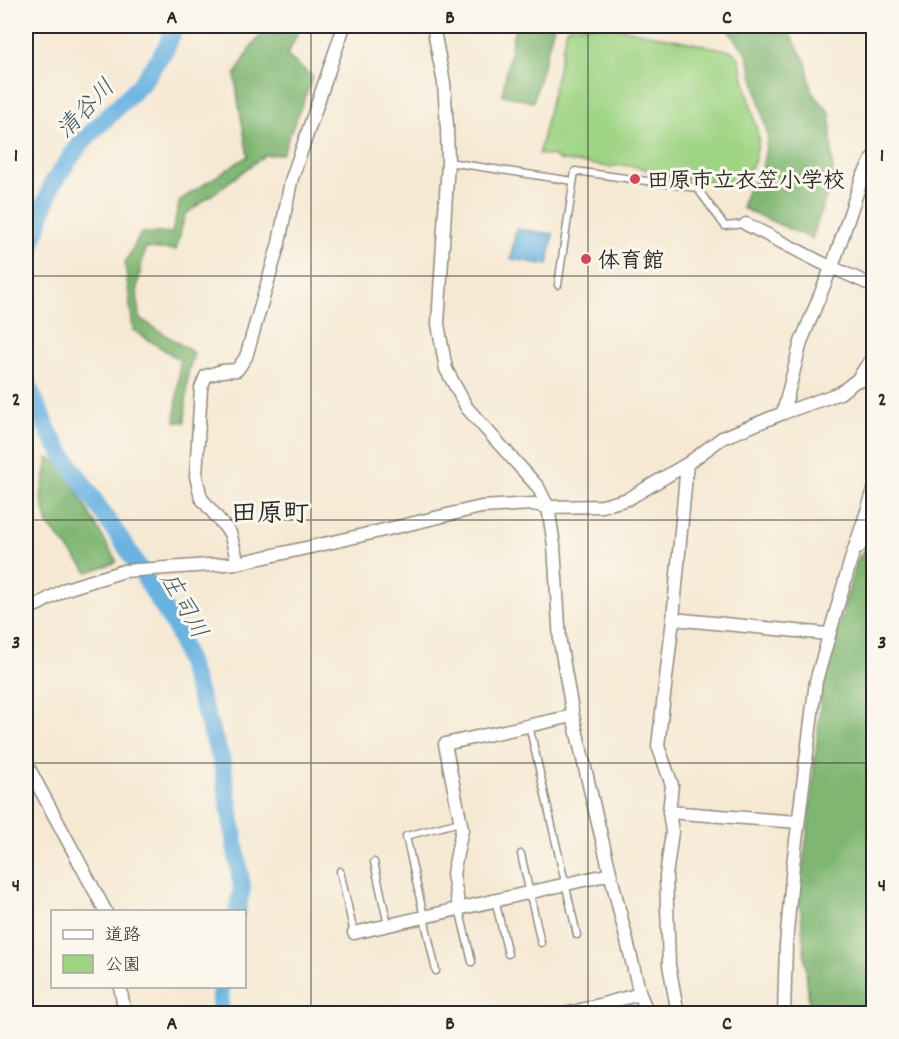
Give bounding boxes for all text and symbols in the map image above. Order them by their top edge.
text: A [167,5,178,33]
text: B [445,5,455,33]
text: C [722,5,732,33]
water label: 清谷川 [50,72,124,148]
text: 1 [14,143,18,171]
text: 1 [880,143,884,171]
place label: 田原市立衣笠小学校 [647,167,845,198]
marker: 田原市立衣笠小学校 [628,172,642,186]
place label: 体育館 [598,247,664,278]
marker: 体育館 [579,252,593,266]
text: 2 [12,387,20,415]
text: 2 [878,387,886,415]
district label: 田原町 [231,497,309,534]
water label: 庄司川 [150,567,215,646]
text: 3 [12,630,20,658]
text: 3 [878,630,886,658]
text: 4 [12,873,20,901]
text: 4 [878,873,886,901]
legend [51,910,246,988]
text: 道路 [105,924,141,949]
text: 公園 [105,954,141,979]
text: A [167,1011,178,1039]
text: B [445,1011,455,1039]
text: C [722,1011,732,1039]

